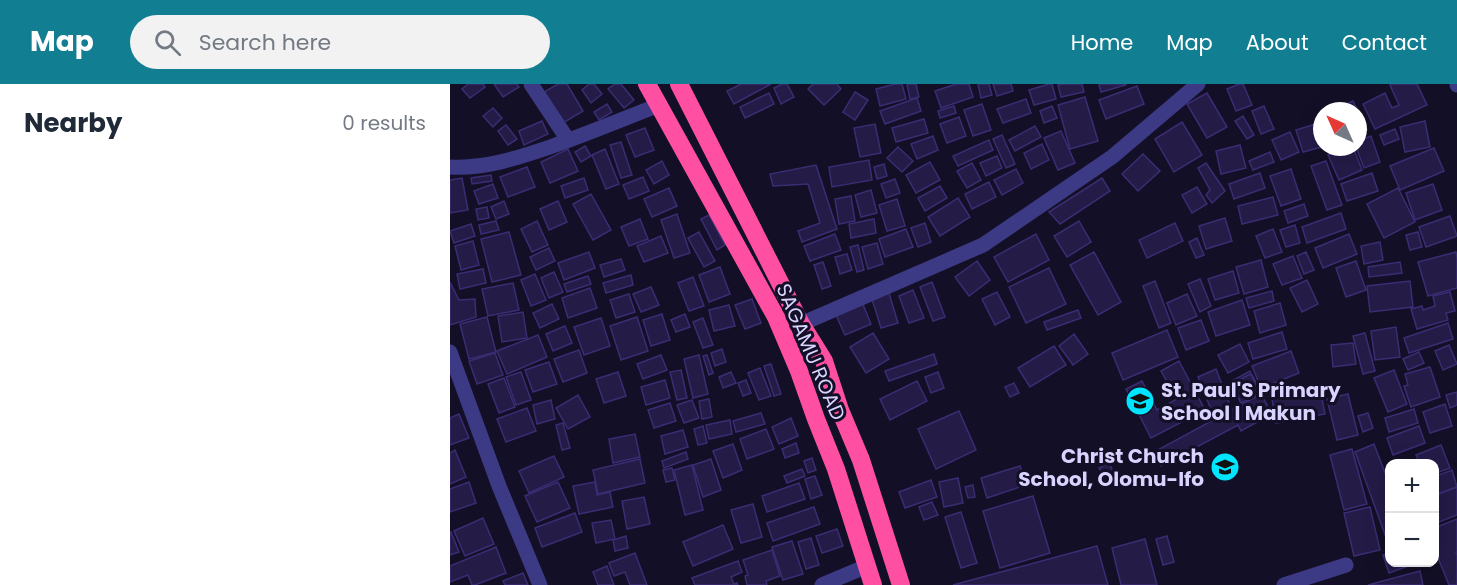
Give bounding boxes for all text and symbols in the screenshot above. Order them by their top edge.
search box [130,15,550,69]
text: Map [30,22,94,61]
icon: search [151,26,184,59]
text: Search here [199,27,331,58]
text: Home [1071,28,1133,57]
text: Map [1166,28,1213,57]
text: About [1246,28,1309,57]
text: Contact [1342,28,1427,57]
north arrow [1313,102,1367,156]
text: Nearby [24,105,122,141]
text: 0 results [342,109,426,137]
street label: SAGAMU ROAD [770,279,852,425]
place label: St. Paul'S Primary School I Makun [1161,376,1341,427]
school or university icon: St. Paul'S Primary School I Makun [1124,385,1156,417]
place label: Christ Church School, Olomu-Ifo [1018,442,1204,493]
school or university icon: Christ Church School, Olomu-Ifo [1209,451,1241,483]
map controls [1385,459,1439,567]
button: + [1385,459,1439,513]
button: − [1385,513,1439,567]

